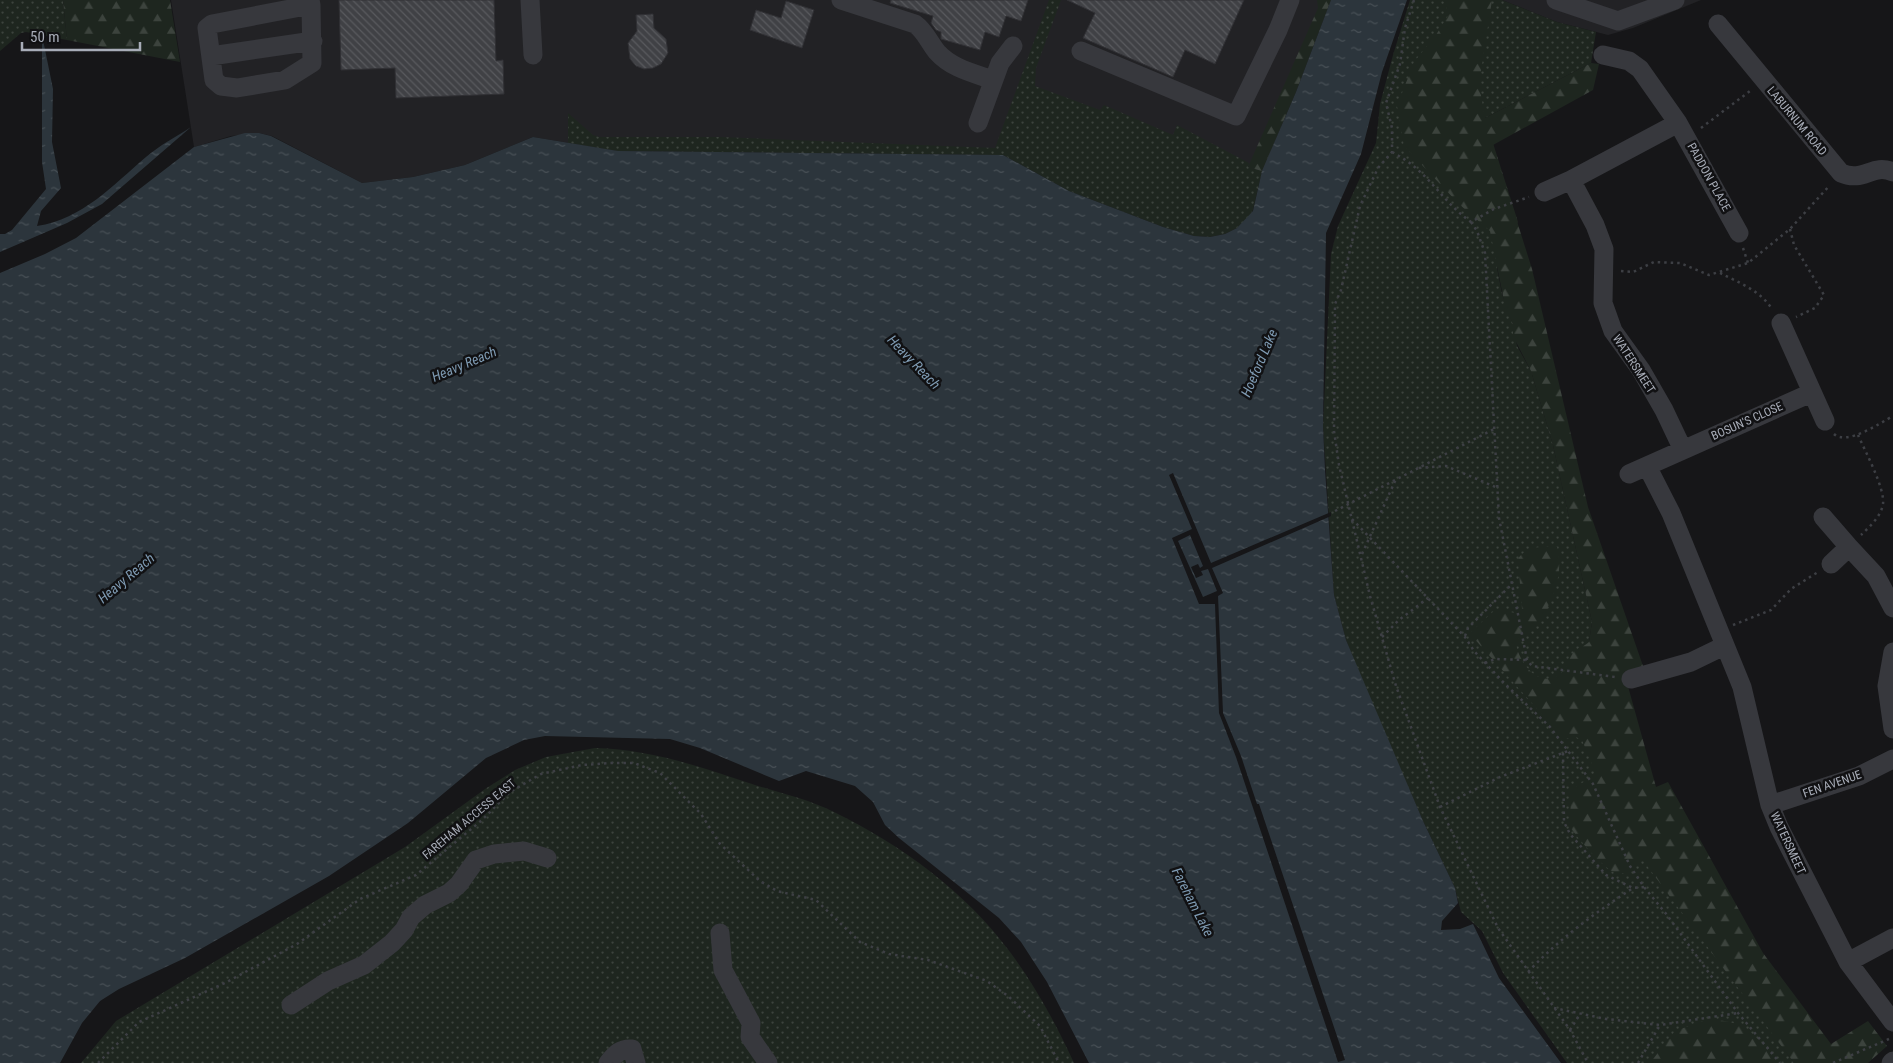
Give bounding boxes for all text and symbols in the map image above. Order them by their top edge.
scale bar [22,20,140,52]
text: 50 m [30,28,60,46]
street label: LABURNUM ROAD [1764,84,1830,158]
street label: PADDON PLACE [1684,140,1734,214]
water label: Hoeford Lake [1238,327,1280,399]
water label: Heavy Reach [884,332,944,392]
street label: WATERSMEET [1610,332,1658,396]
water label: Heavy Reach [429,343,499,385]
street label: BOSUN'S CLOSE [1709,399,1785,443]
water label: Heavy Reach [95,550,157,606]
street label: FEN AVENUE [1801,767,1863,801]
street label: FAREHAM ACCESS EAST [420,776,518,862]
street label: WATERSMEET [1767,810,1809,876]
water label: Fareham Lake [1169,865,1217,939]

